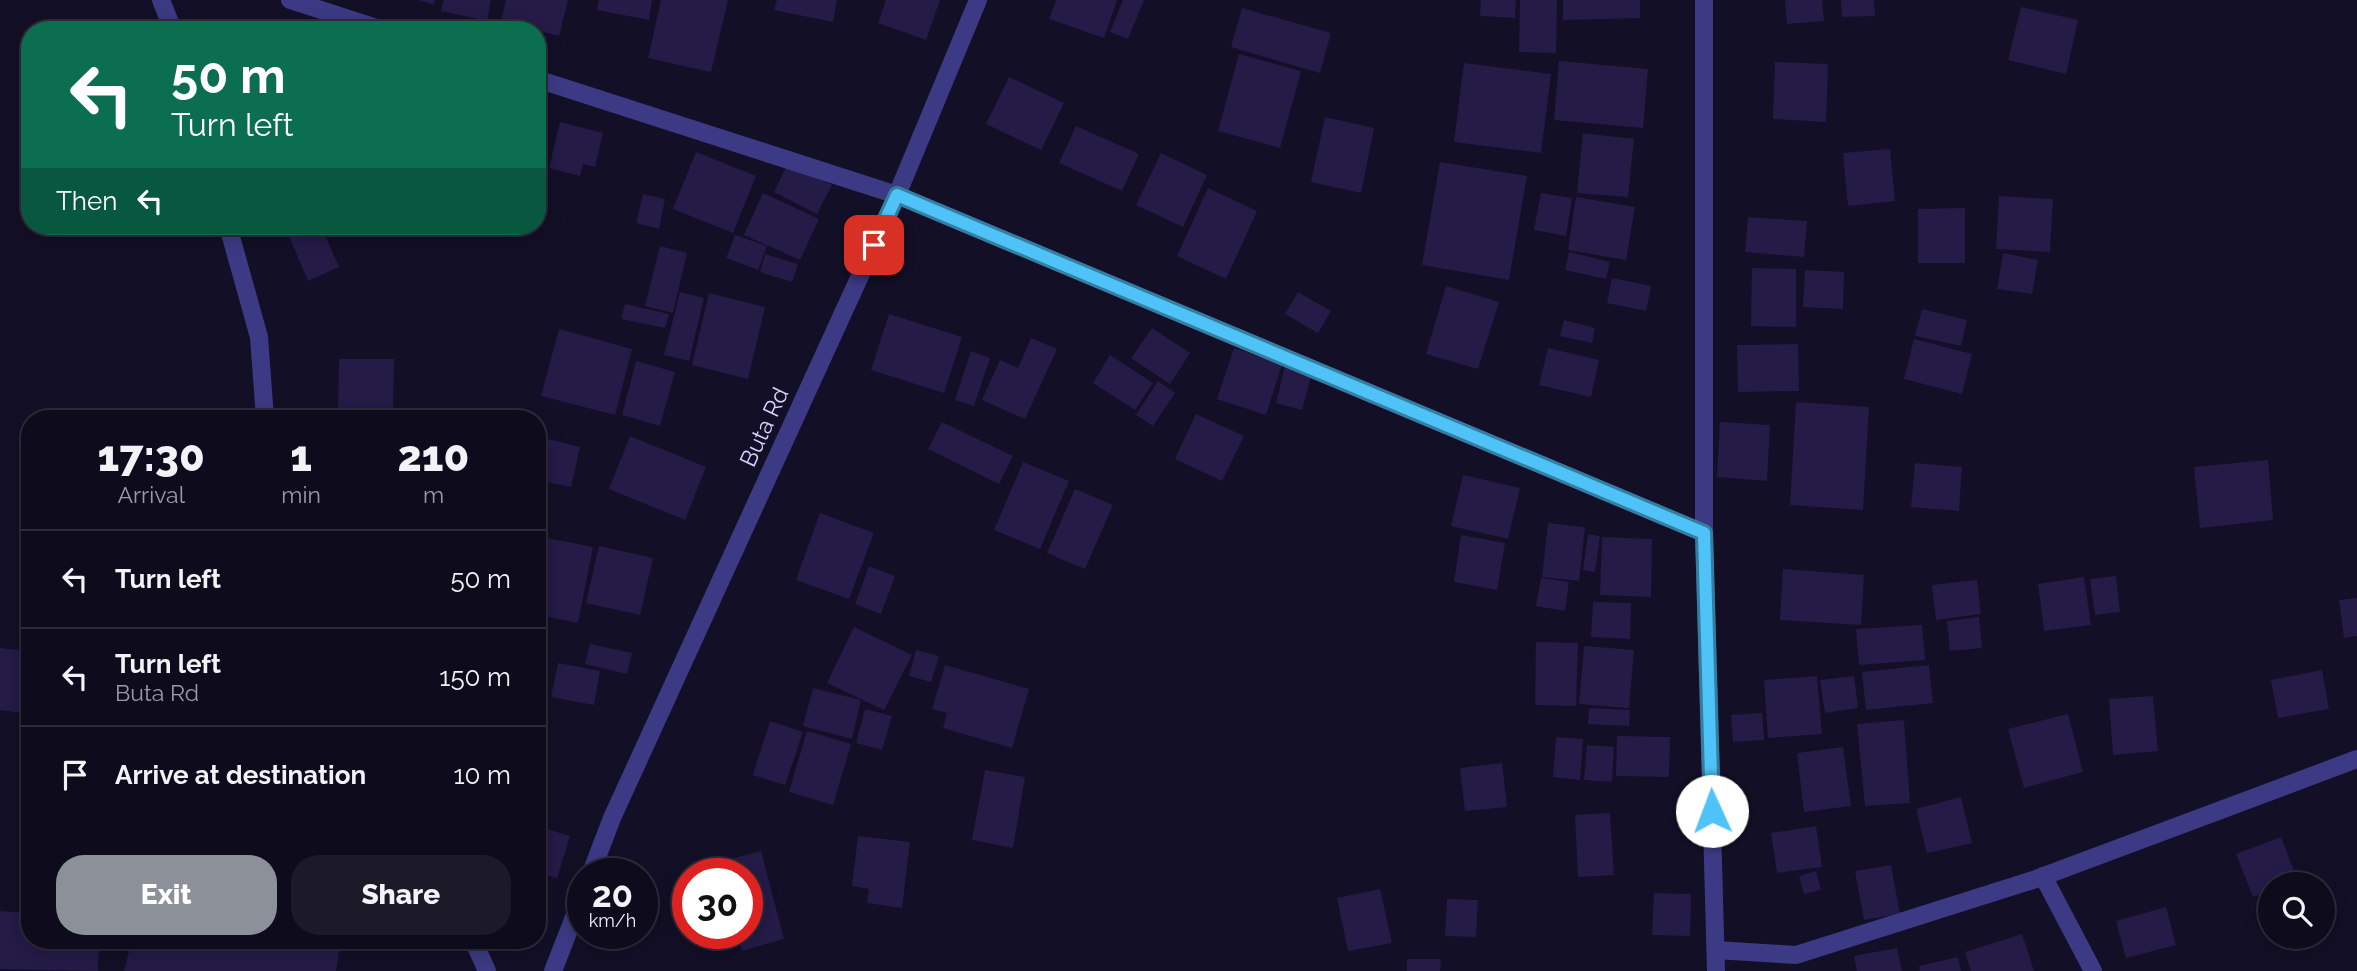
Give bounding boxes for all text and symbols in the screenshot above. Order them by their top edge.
text: 50 m [171,47,286,104]
icon: left [56,49,147,140]
text: Turn left [171,106,293,143]
icon: left [131,182,169,220]
text: Then [56,186,117,216]
pin [844,215,904,275]
icon: arrive [855,226,893,264]
street label: Buta Rd [734,383,794,471]
text: 17:30 [98,432,205,481]
text: 1 [290,432,312,481]
text: 210 [398,432,469,481]
text: Arrival [117,481,185,508]
text: min [281,481,321,508]
text: m [423,481,444,508]
icon: left [56,560,94,598]
text: Turn left [115,564,221,594]
text: 50 m [450,564,511,594]
text: Turn left [115,649,221,679]
icon: left [56,658,94,696]
text: 150 m [439,662,511,692]
text: Buta Rd [115,679,199,706]
icon: arrive [56,756,94,794]
text: Arrive at destination [115,760,366,790]
text: 10 m [453,760,511,790]
position arrow [1675,774,1749,848]
button: Exit [56,855,277,935]
button: Share [291,855,511,935]
speed limit sign: 30 [672,858,763,949]
map controls [2258,872,2335,949]
button: search [2258,872,2335,949]
text: 20 [592,874,633,915]
text: km/h [589,910,636,931]

